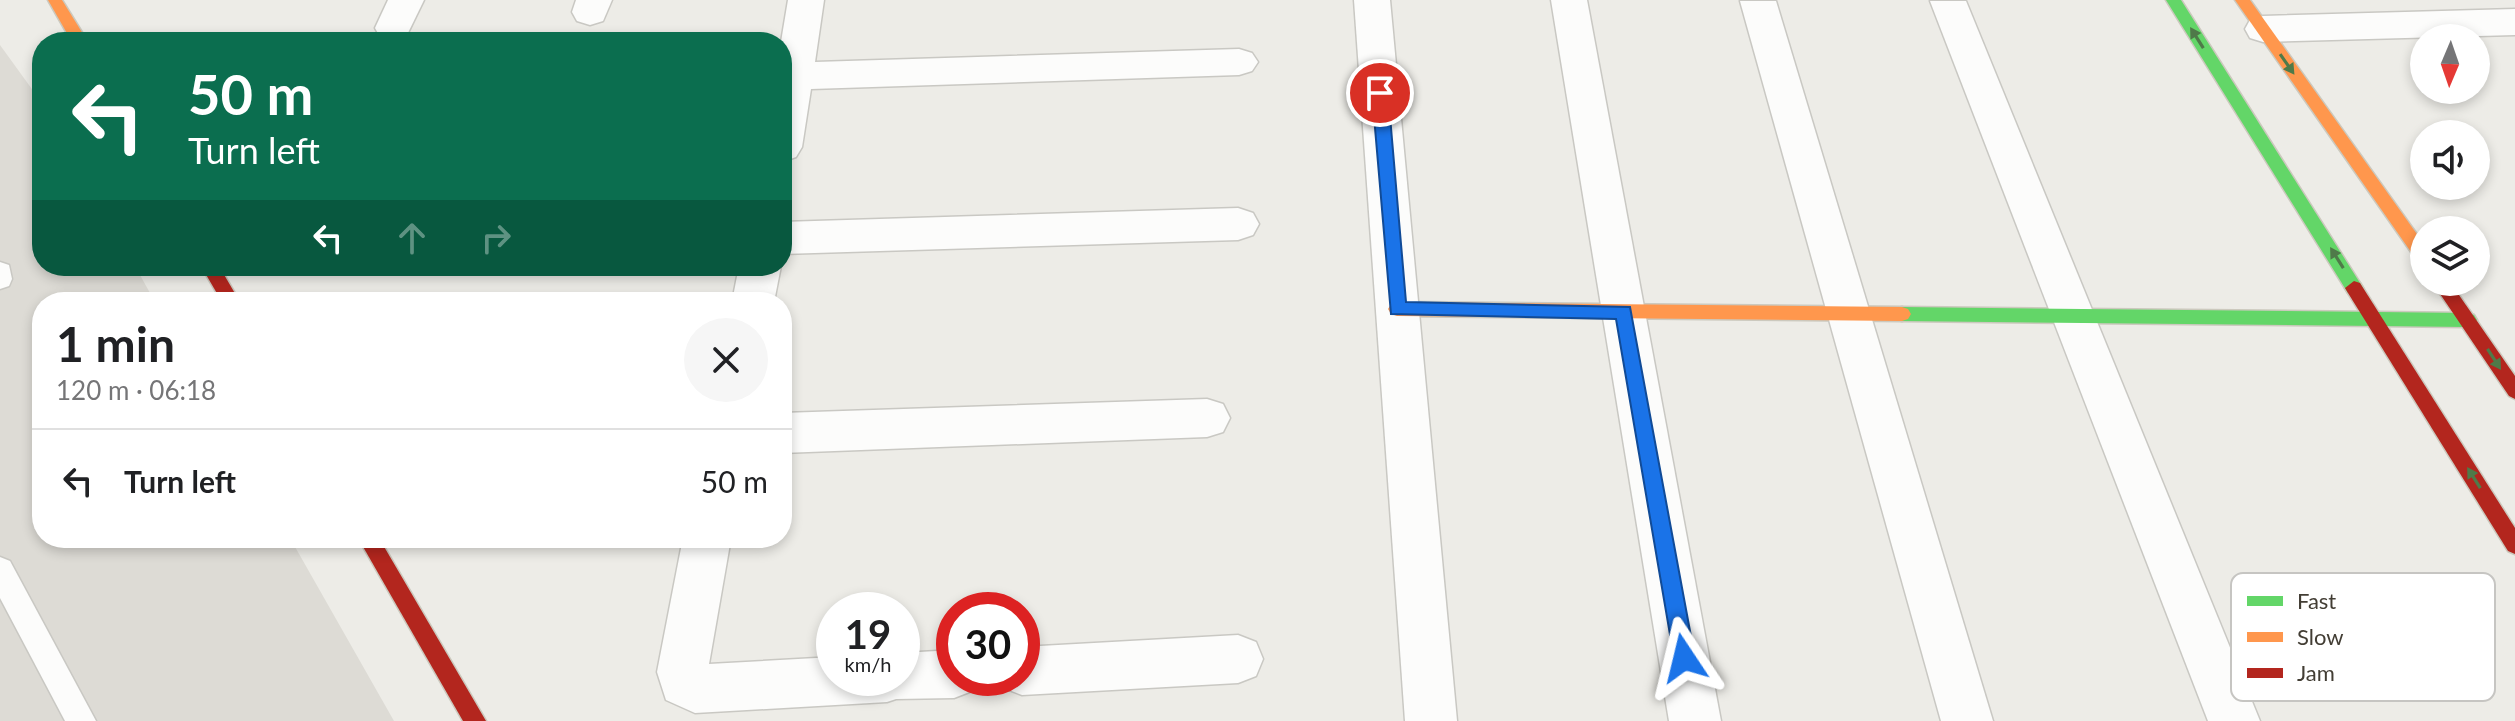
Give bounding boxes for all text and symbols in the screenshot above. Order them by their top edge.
north arrow [2410,24,2490,104]
map controls [2410,24,2490,296]
one-way arrow [2191,27,2205,49]
one-way arrow [2279,53,2294,74]
pin [1346,59,1414,127]
text: 50 m [188,60,313,127]
icon: left [56,64,160,168]
icon: arrive [1358,71,1402,115]
button: sound [2410,120,2490,200]
text: Turn left [188,128,320,172]
icon: left [306,216,350,260]
icon: ahead [390,216,434,260]
icon: right [474,216,518,260]
button: layers [2410,216,2490,296]
one-way arrow [2329,247,2344,268]
text: 1 min [56,315,175,372]
button: close [684,318,768,402]
one-way arrow [2486,349,2501,370]
text: 120 m · 06:18 [56,374,216,406]
icon: left [56,459,100,503]
text: Turn left [124,463,236,499]
text: 50 m [701,463,768,499]
one-way arrow [2467,467,2481,489]
legend [2231,573,2495,701]
text: Fast [2297,587,2336,614]
speed limit sign: 30 [936,592,1040,696]
text: 19 [845,610,891,658]
position arrow [1642,616,1726,700]
text: Slow [2297,623,2344,650]
text: km/h [845,652,891,676]
text: Jam [2297,659,2335,686]

